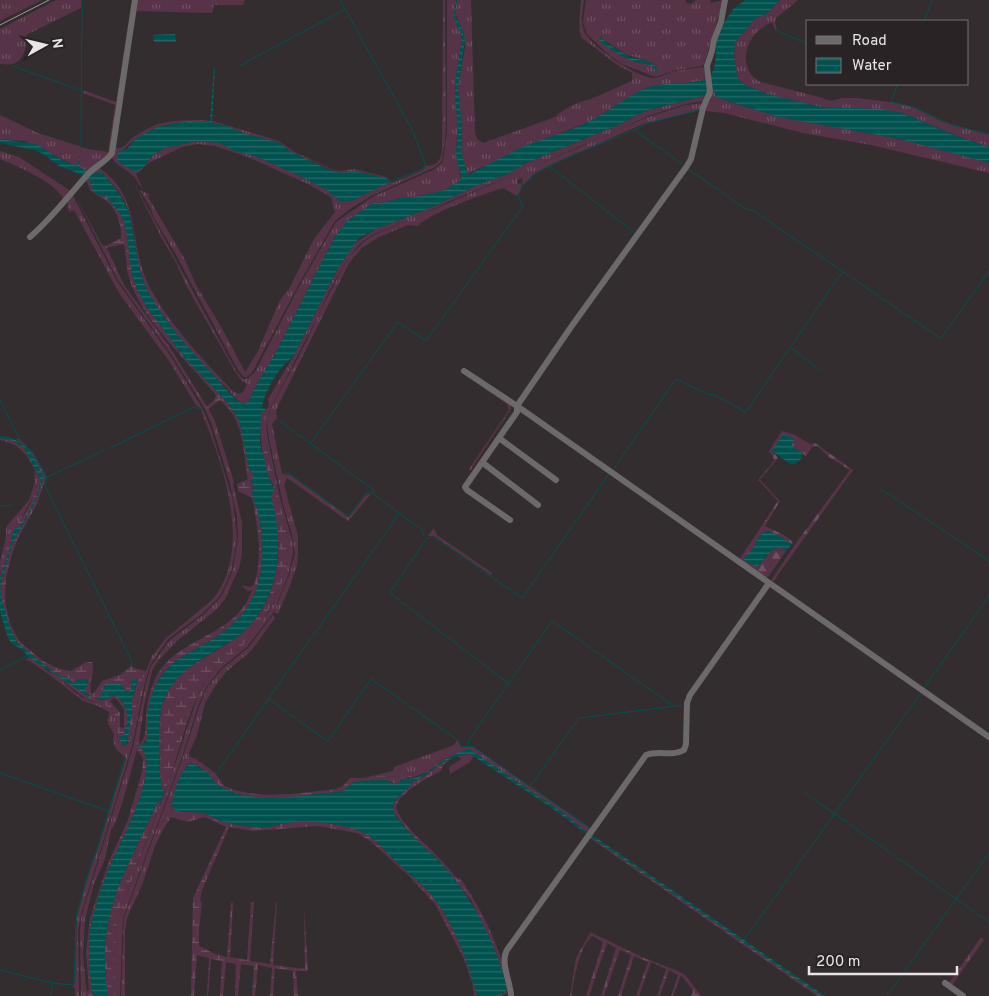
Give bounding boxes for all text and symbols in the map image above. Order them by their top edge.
north arrow [20,20,70,70]
legend [806,20,969,85]
text: Road [852,32,887,51]
text: N [47,37,66,50]
text: Water [852,57,892,76]
scale bar [809,944,956,976]
text: 200 m [816,953,861,972]

